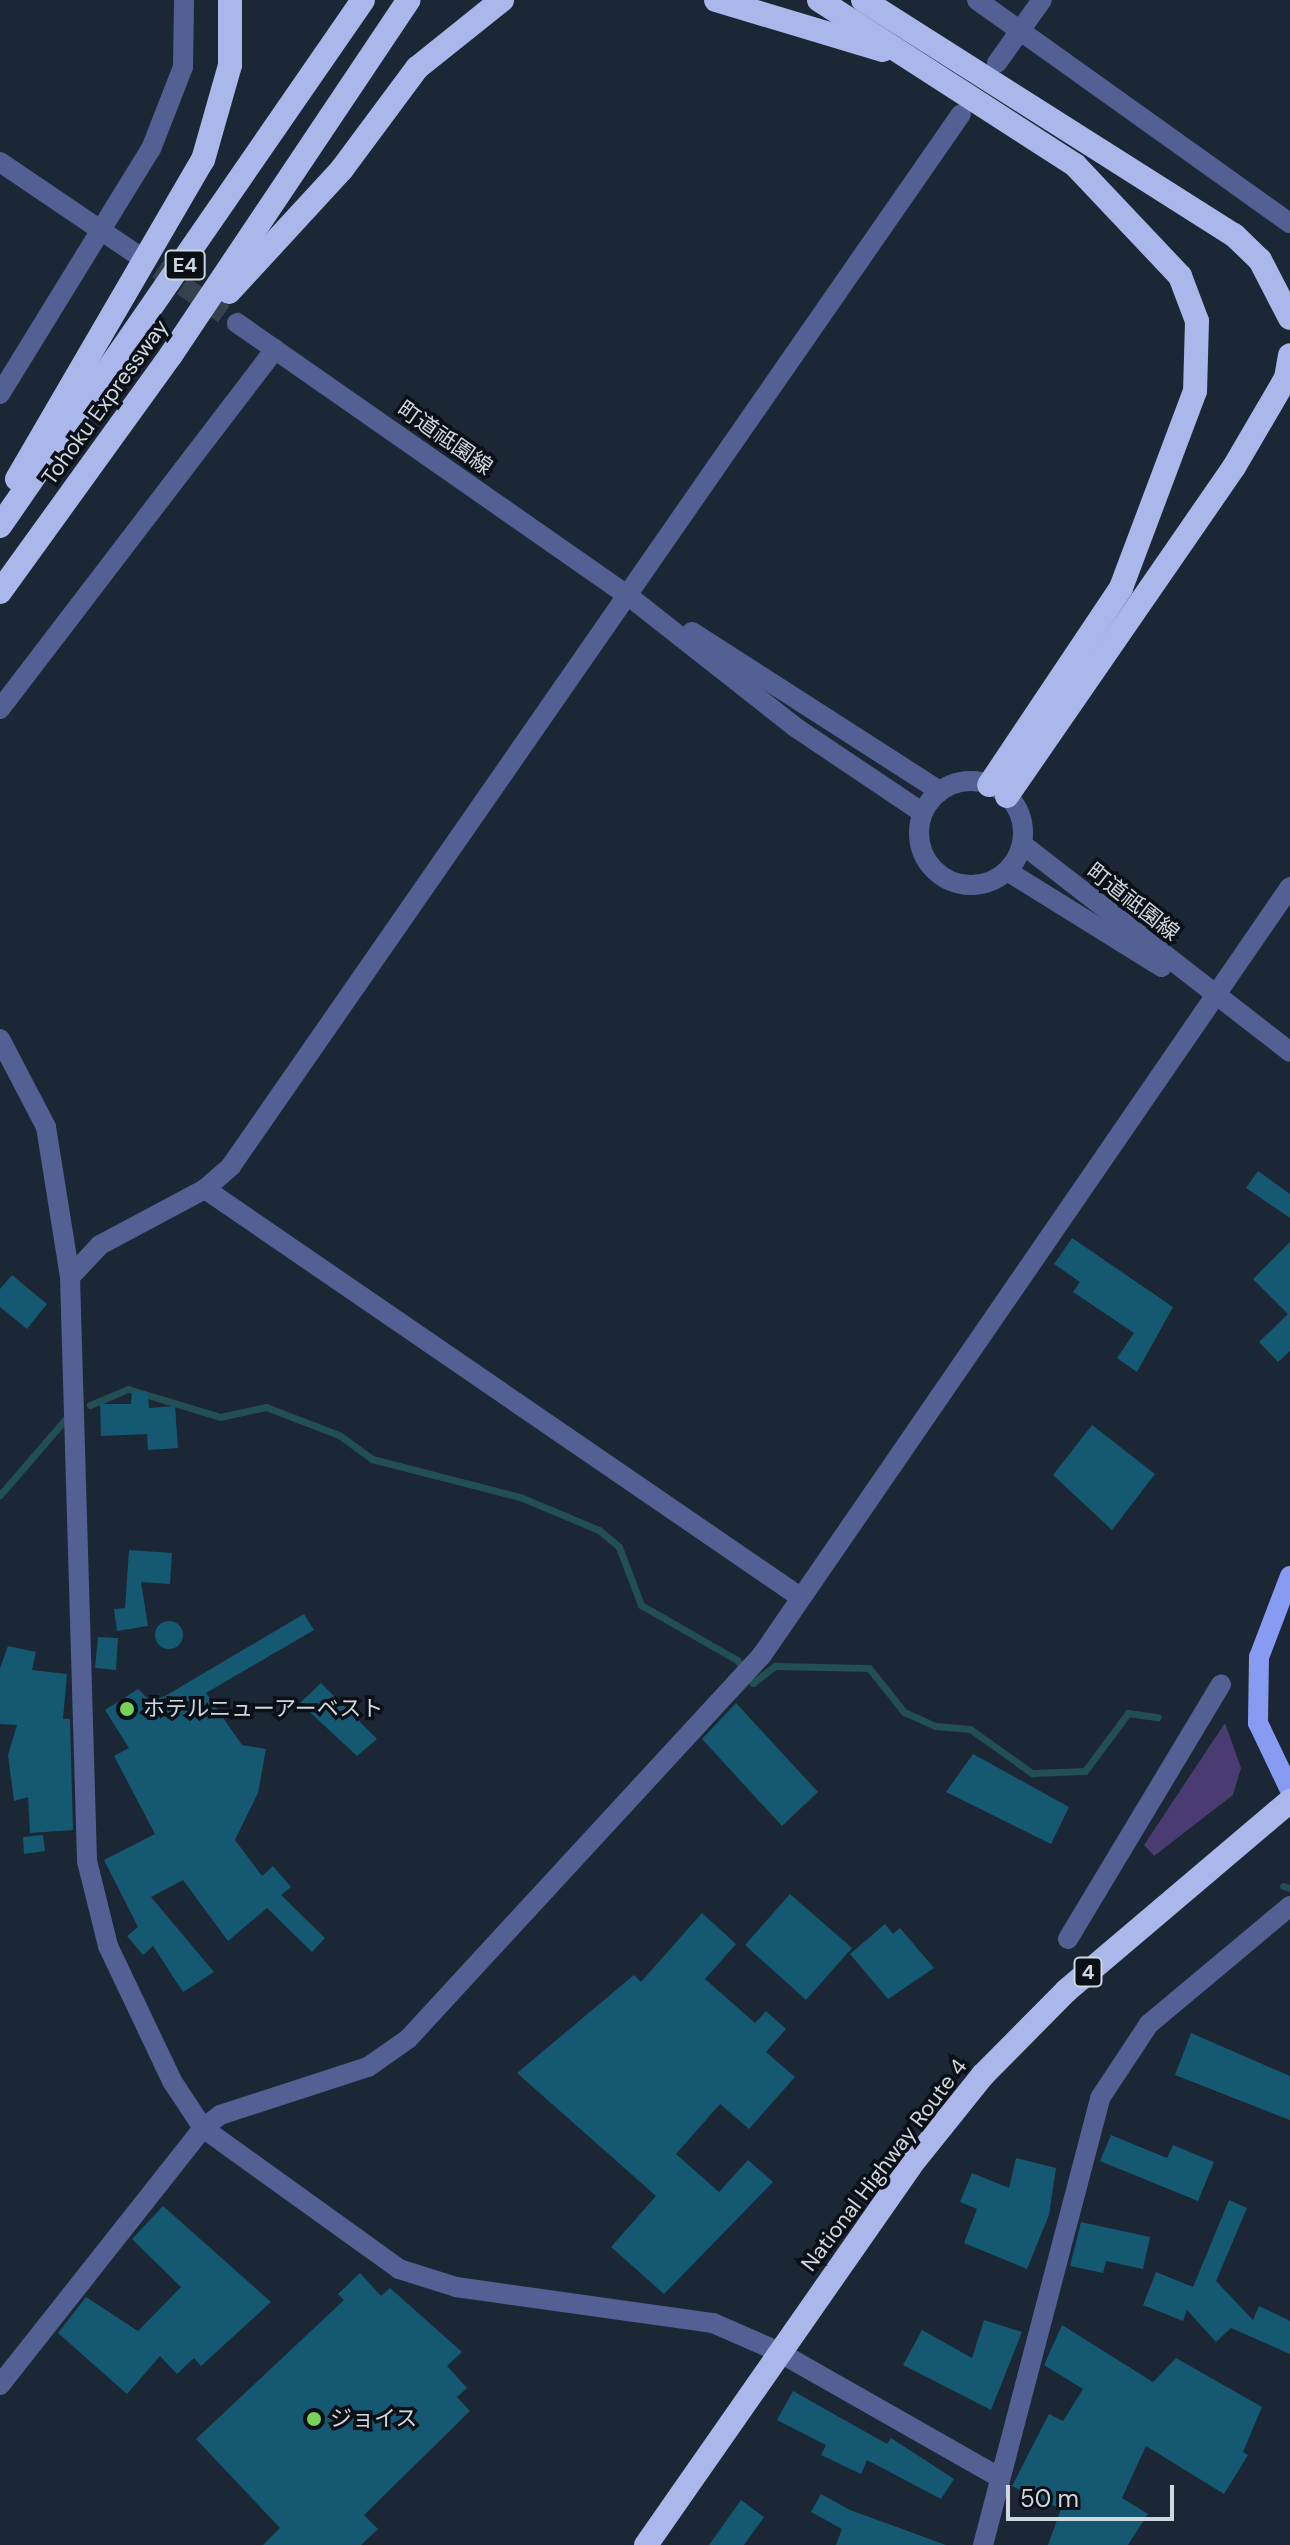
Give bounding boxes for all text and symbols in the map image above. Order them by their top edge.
road number: E4 [163,249,207,281]
street label: Tohoku Expressway [36,314,174,490]
street label: 町道祗園線 [392,396,498,480]
street label: 町道祗園線 [1082,858,1184,946]
place label: ホテルニューアーベスト [143,1696,384,1722]
marker: ホテルニューアーベスト [118,1700,136,1718]
road number: 4 [1072,1956,1104,1988]
street label: National Highway Route 4 [796,2054,972,2276]
place label: ジョイス [330,2406,418,2432]
marker: ジョイス [305,2410,323,2428]
scale bar [1010,2469,1178,2519]
text: 50 m [1020,2483,1079,2514]

